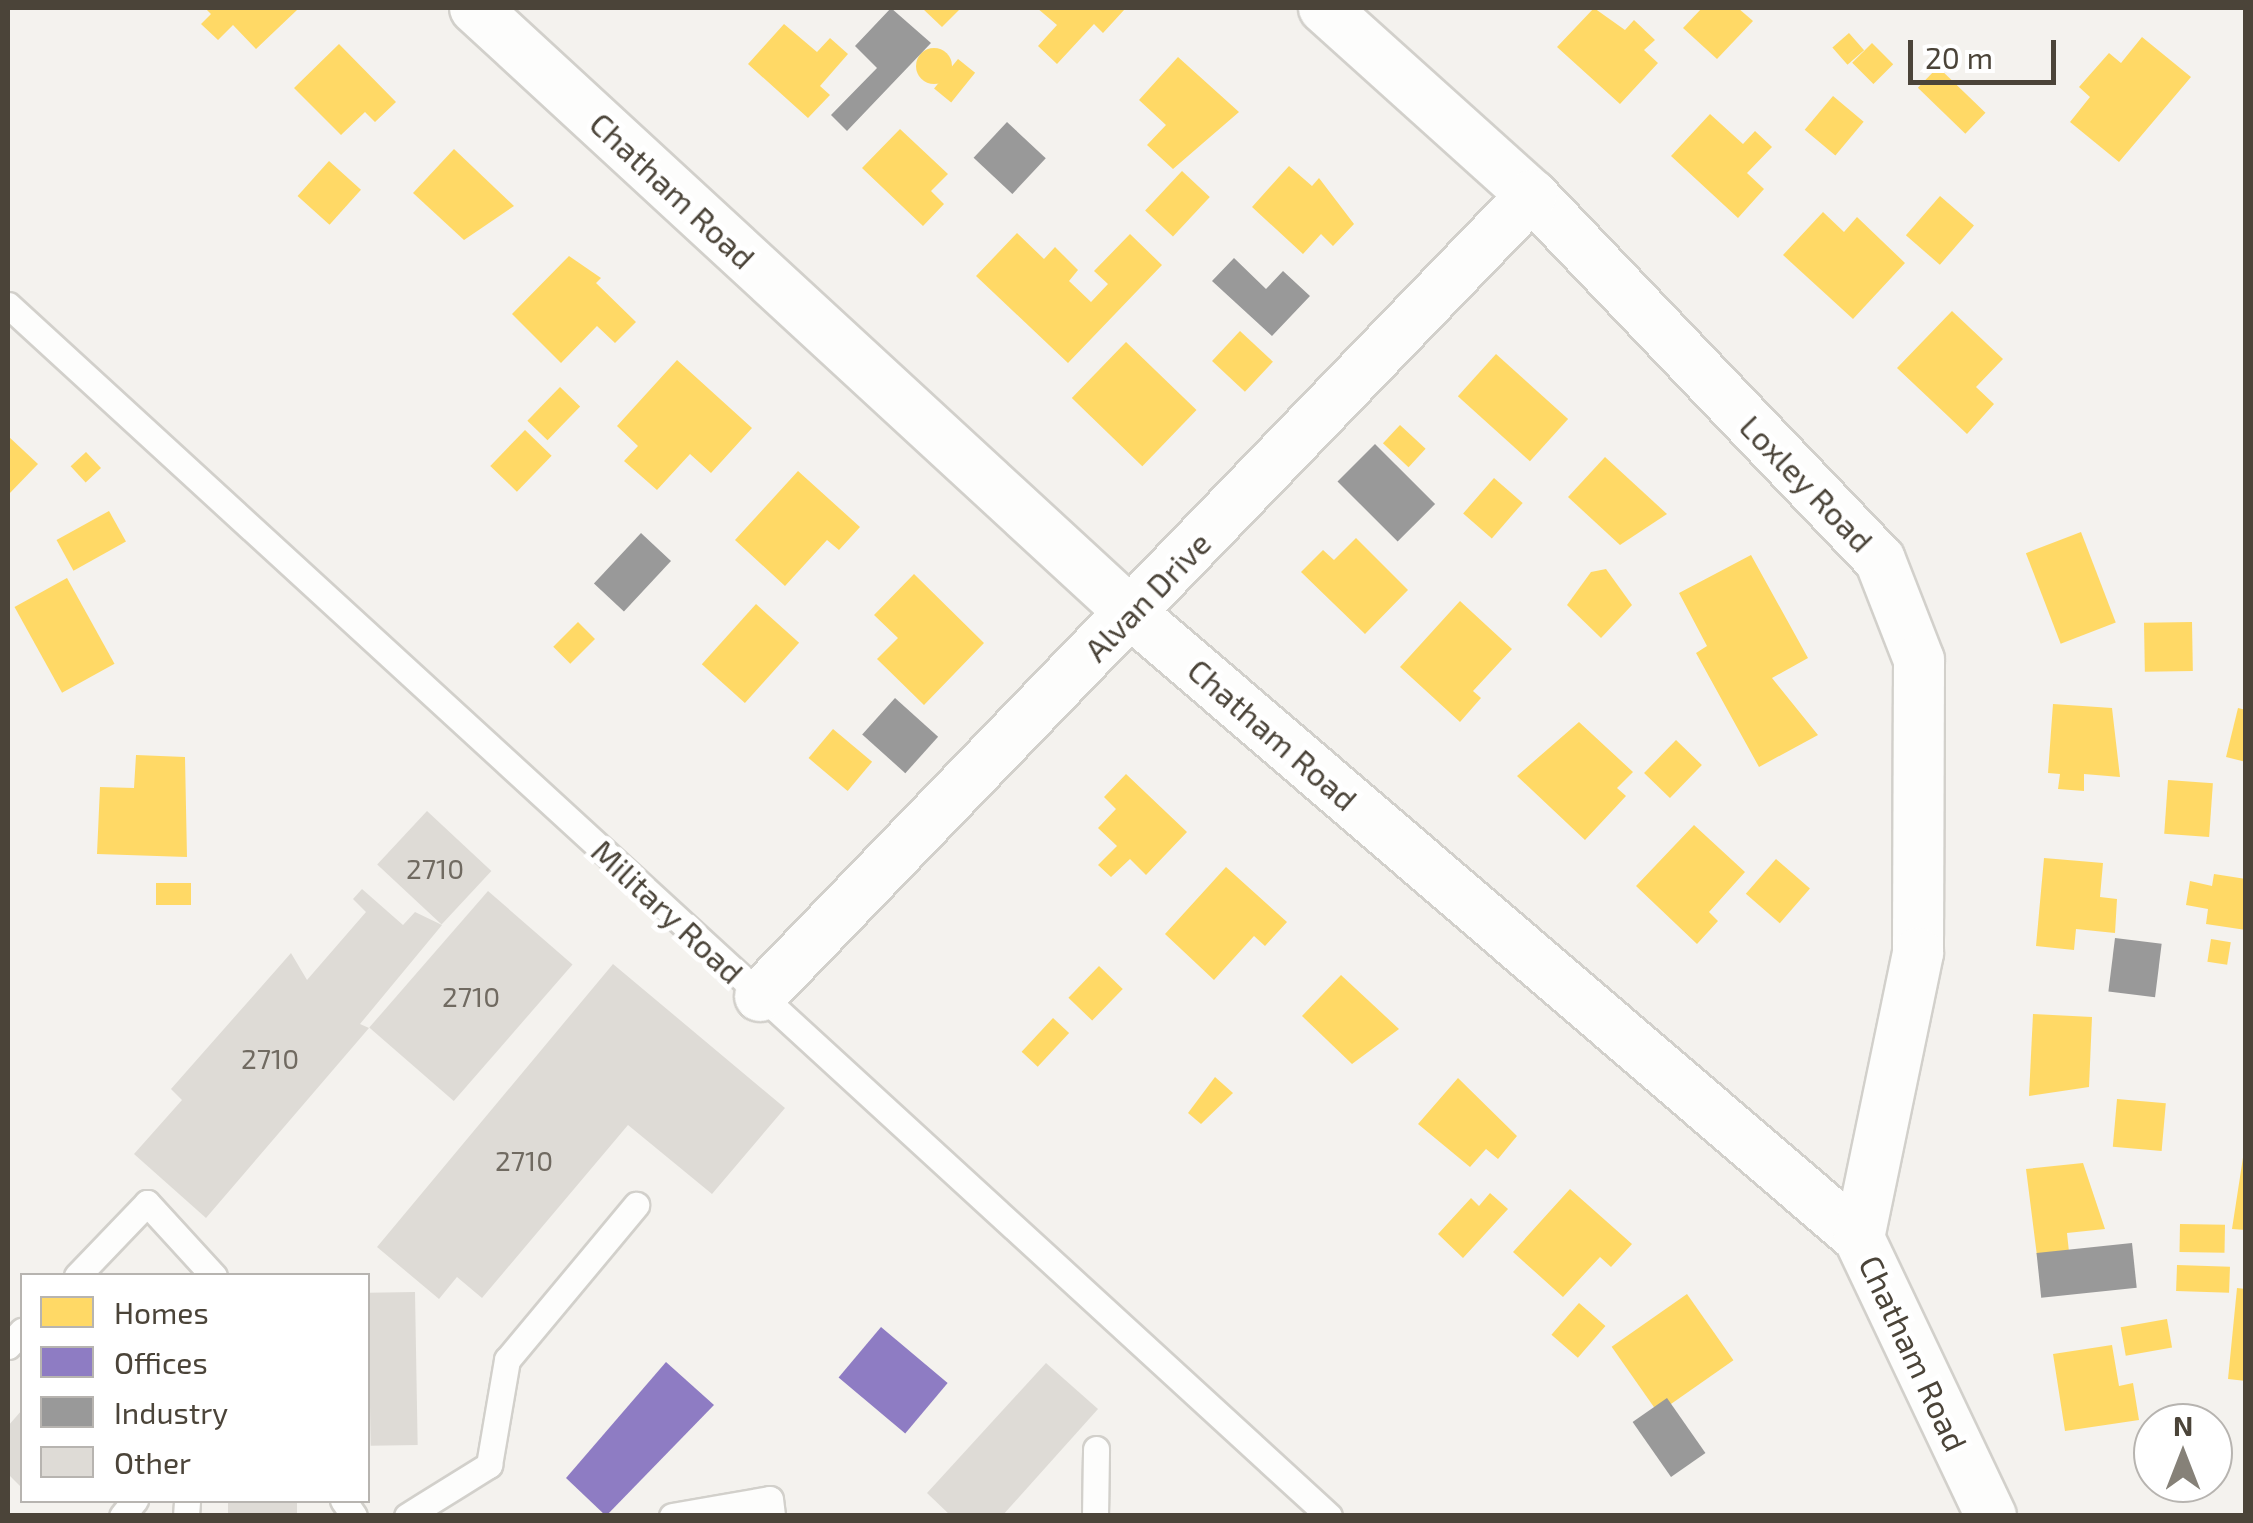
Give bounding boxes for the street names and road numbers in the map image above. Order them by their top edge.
street label: Chatham Road [583,104,763,276]
street label: Loxley Road [1732,407,1882,559]
street label: Alvan Drive [1076,523,1218,669]
street label: Chatham Road [1181,650,1365,818]
street label: Military Road [584,831,752,991]
street label: Chatham Road [1852,1249,1976,1457]

